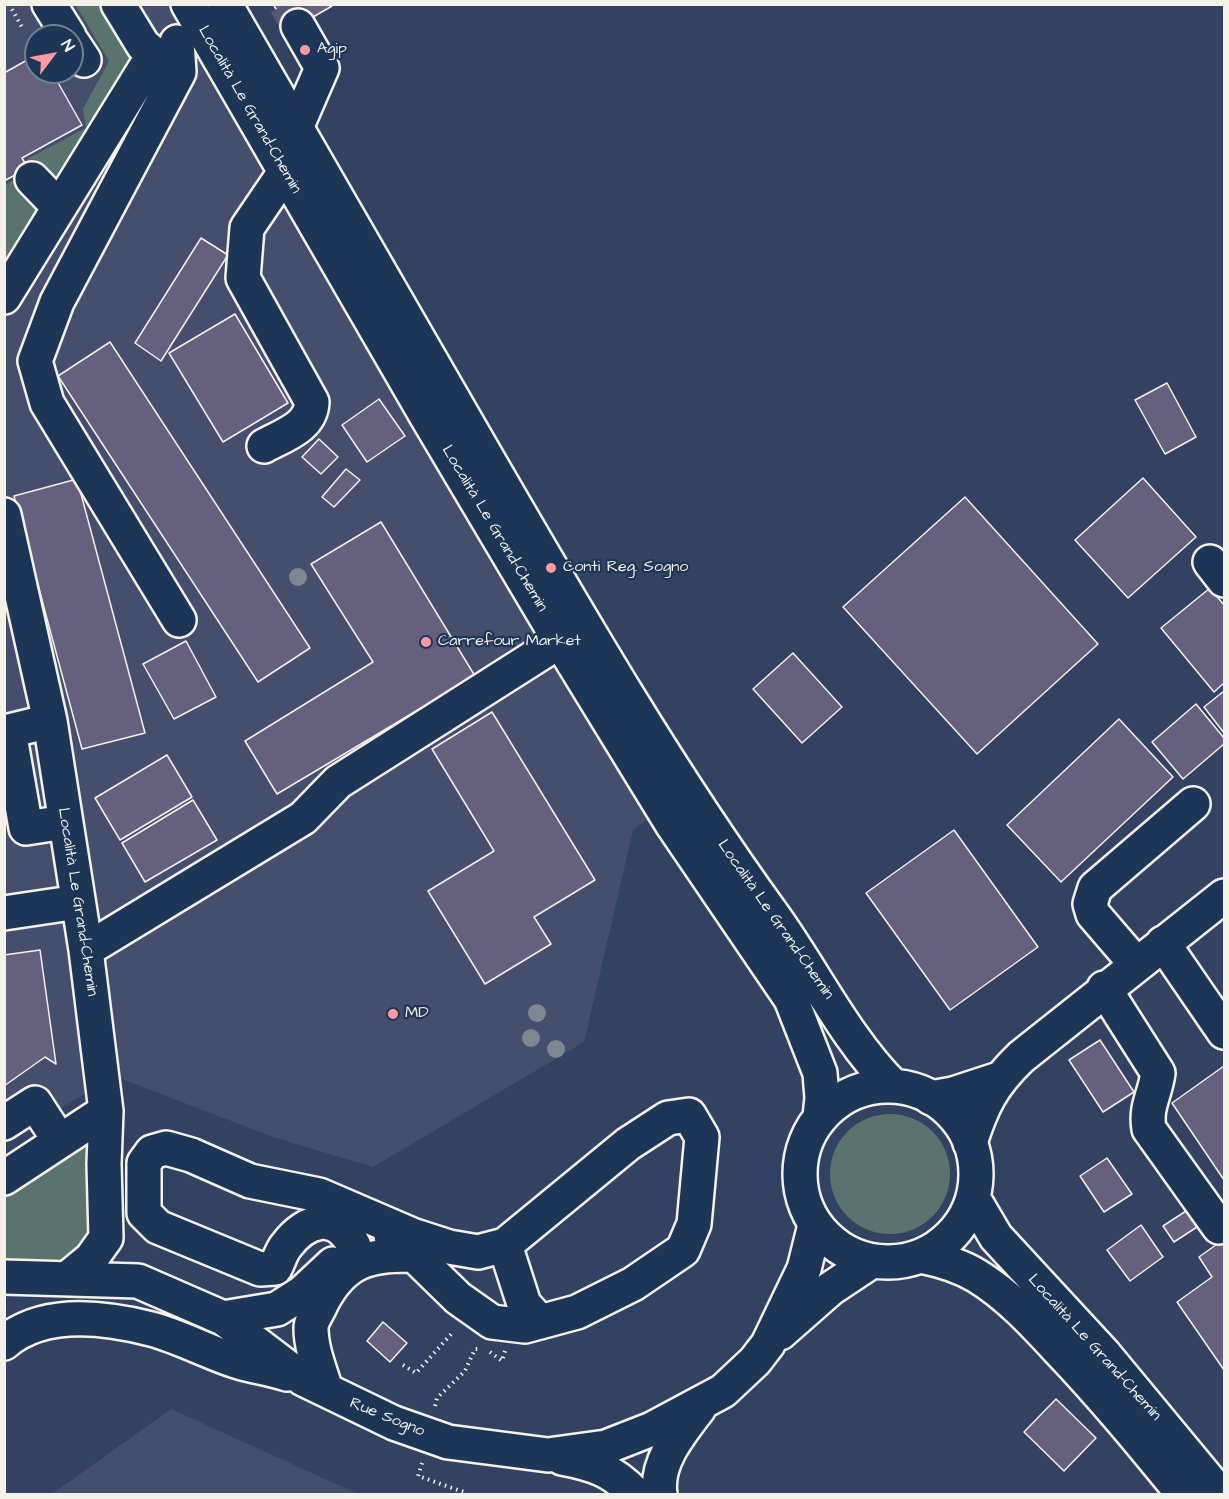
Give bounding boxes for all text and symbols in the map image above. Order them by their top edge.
street label: Località Le Grand-Chemin [193,23,305,197]
north arrow [24,24,84,84]
text: N [56,35,80,56]
place label: Agip [317,40,347,60]
marker: Agip [298,43,312,57]
street label: Località Le Grand-Chemin [437,442,551,616]
place label: Conti Reg. Sogno [563,558,688,578]
marker: Conti Reg. Sogno [544,561,558,575]
place label: Carrefour Market [438,632,581,652]
marker: Carrefour Market [419,635,433,649]
street label: Località Le Grand-Chemin [53,806,101,998]
street label: Località Le Grand-Chemin [713,836,837,1004]
place label: MD [405,1004,429,1024]
marker: MD [386,1007,400,1021]
street label: Località Le Grand-Chemin [1023,1271,1165,1425]
street label: Rue Sogno [347,1394,427,1442]

